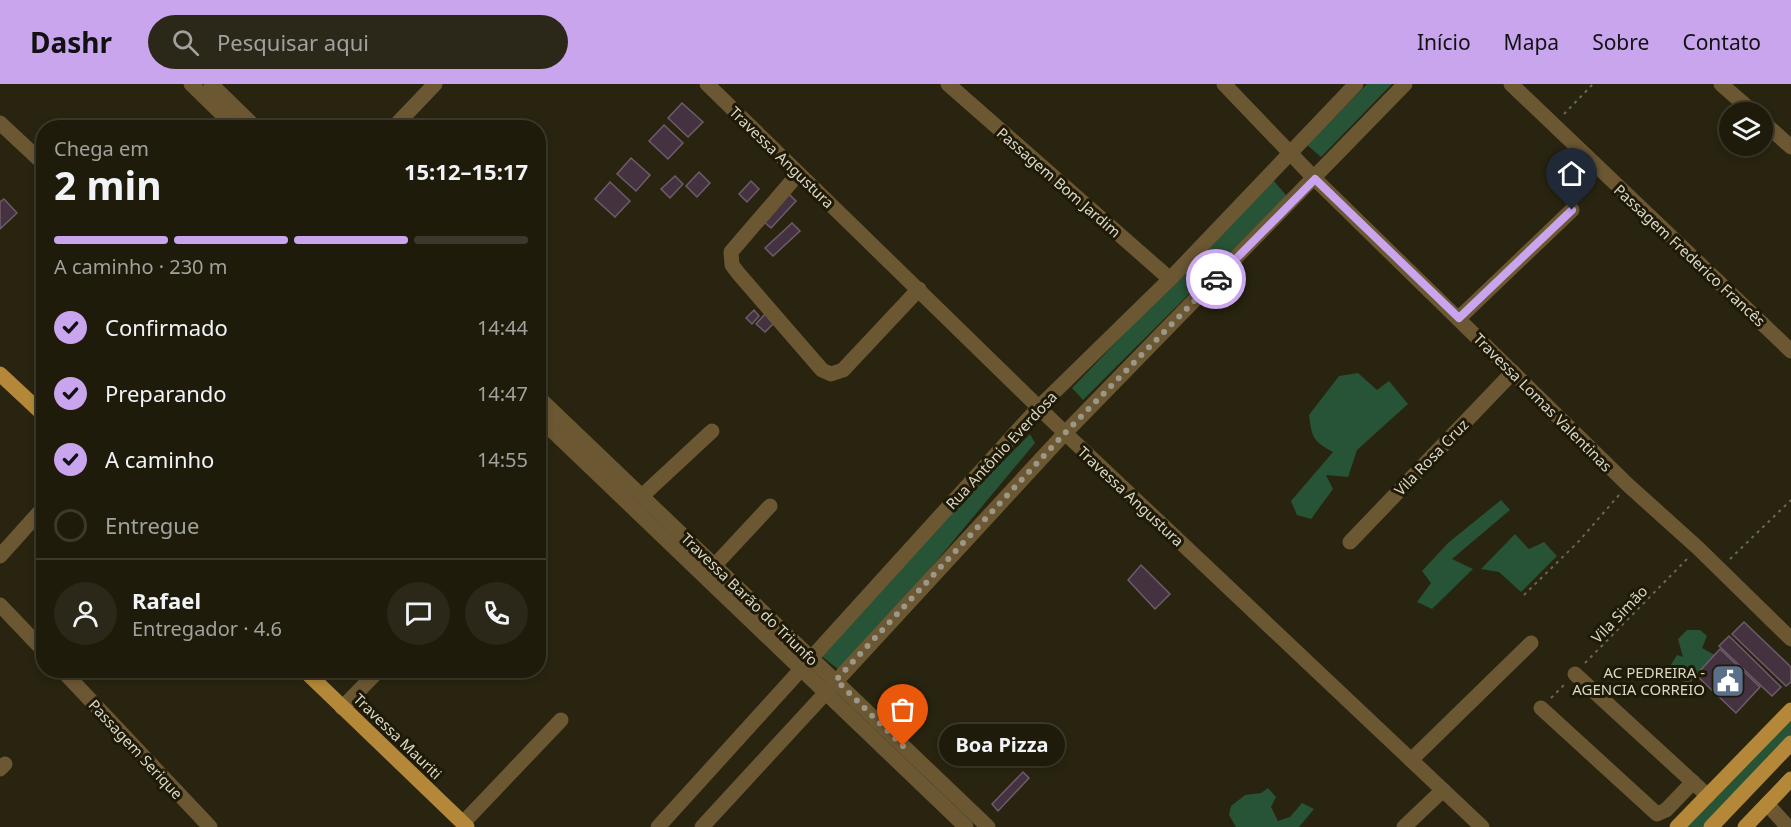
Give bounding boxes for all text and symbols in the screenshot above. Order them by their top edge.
search box [148,15,568,69]
text: Dashr [30,23,112,61]
icon: search [169,26,202,59]
text: Pesquisar aqui [217,27,369,57]
text: Início [1417,28,1471,56]
text: Mapa [1504,28,1559,56]
text: Sobre [1592,28,1649,56]
text: Contato [1682,28,1761,56]
street label: Travessa Angustura [725,102,839,212]
map controls [1719,102,1773,156]
button: layers [1719,102,1773,156]
street label: Passagem Bom Jardim [993,123,1125,241]
text: Chega em [54,135,149,162]
pin [1546,148,1597,210]
text: 15:12–15:17 [404,156,528,186]
icon: home [1555,157,1588,190]
text: 2 min [54,158,161,211]
street label: Passagem Frederico Francês [1610,179,1770,331]
courier [1186,249,1246,309]
text: A caminho · 230 m [54,253,227,280]
icon: car [1200,263,1233,296]
icon: check [54,311,87,344]
text: Confirmado [105,312,228,342]
text: 14:44 [477,314,528,341]
street label: Travessa Lomas Valentinas [1469,328,1617,476]
icon: check [54,377,87,410]
text: Preparando [105,378,227,408]
text: 14:47 [477,380,528,407]
street label: Rua Antônio Everdosa [941,387,1061,513]
street label: Vila Rosa Cruz [1389,414,1473,500]
street label: Travessa Angustura [1074,442,1188,550]
icon: check [54,443,87,476]
text: A caminho [105,444,214,474]
text: 14:55 [477,446,528,473]
text: Entregue [105,510,199,540]
street label: Travessa Barão do Triunfo [677,528,823,670]
street label: Vila Simão [1587,581,1651,647]
button: person [54,582,117,645]
button: chat [387,582,450,645]
button: phone [465,582,528,645]
text: Rafael [132,585,201,615]
text: Entregador · 4.6 [132,615,282,642]
place label: AC PEDREIRA - AGENCIA CORREIO [1572,662,1705,699]
public building icon: AC PEDREIRA - AGENCIA CORREIO [1710,663,1746,699]
pin [877,684,928,746]
street label: Travessa Mauriti [350,689,446,783]
icon: bag [886,693,919,726]
street label: Passagem Serique [84,695,188,803]
callout: Boa Pizza [939,725,1065,767]
text: Boa Pizza [955,731,1049,758]

